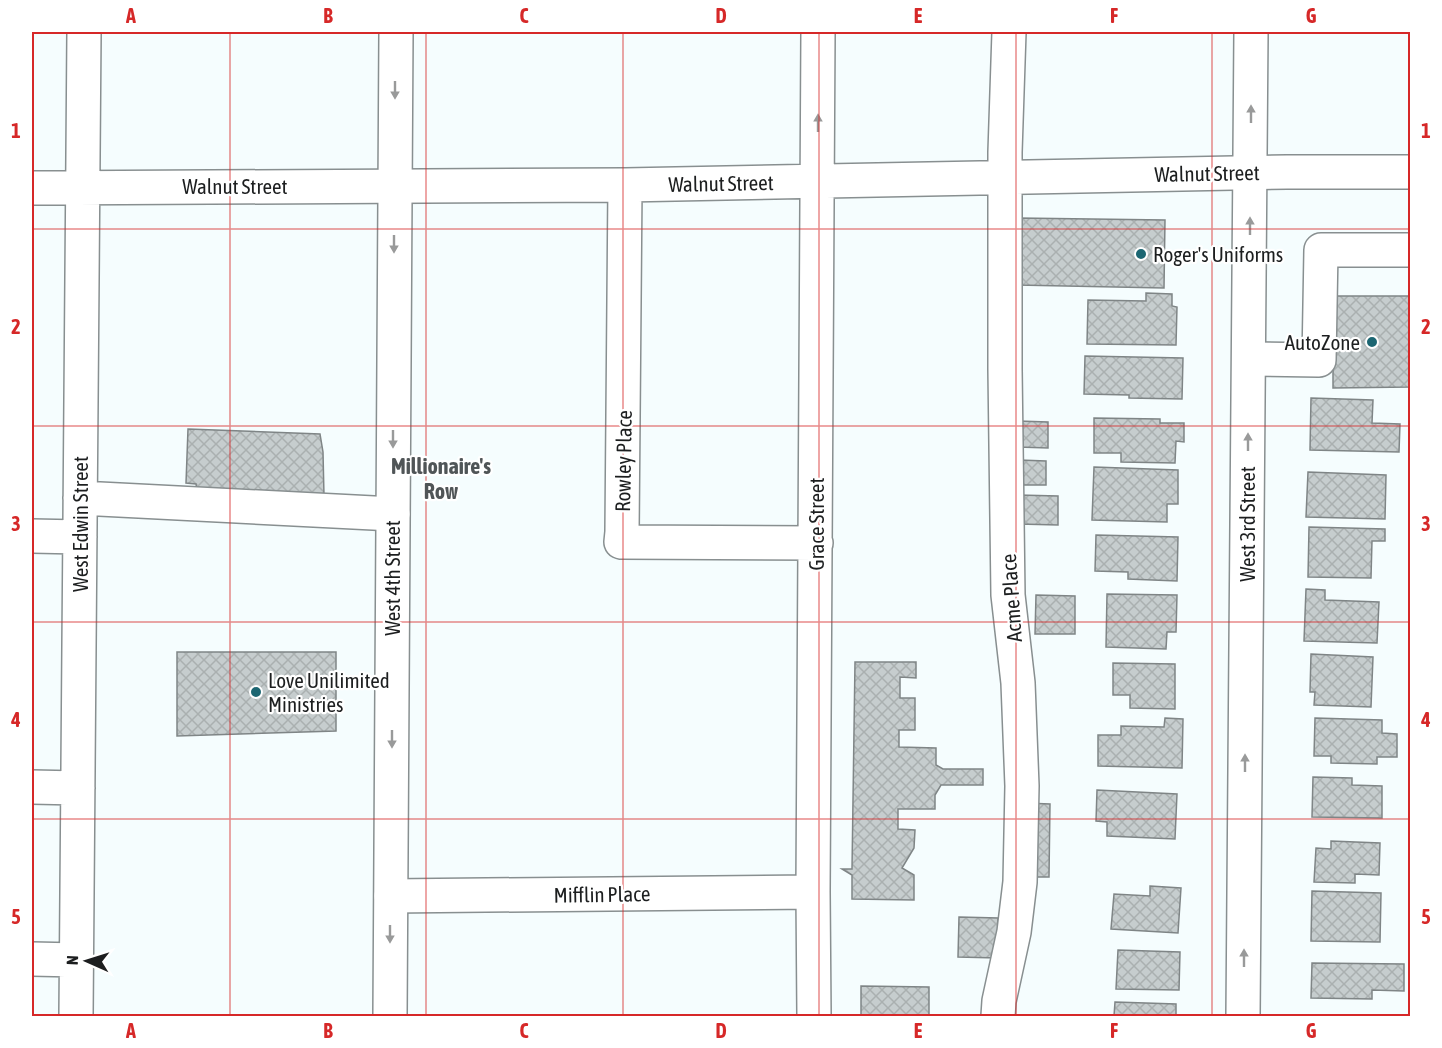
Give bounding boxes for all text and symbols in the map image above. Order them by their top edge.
text: A [125,4,136,27]
text: B [323,4,333,27]
text: C [520,4,529,27]
text: D [715,4,727,27]
text: E [914,4,923,27]
text: F [1110,4,1118,27]
text: G [1306,4,1317,27]
one-way arrow [390,80,400,99]
one-way arrow [1246,104,1255,123]
one-way arrow [813,114,823,133]
text: 1 [11,119,21,142]
text: 1 [1421,119,1431,142]
street label: Walnut Street [1154,160,1260,186]
street label: Walnut Street [668,170,774,196]
street label: Walnut Street [182,174,288,198]
one-way arrow [1245,217,1255,236]
one-way arrow [389,235,399,254]
place label: Roger's Uniforms [1153,242,1283,266]
marker: Roger's Uniforms [1134,247,1148,261]
text: 2 [11,315,21,338]
text: 2 [1421,315,1431,338]
place label: AutoZone [1285,330,1360,354]
marker: AutoZone [1365,335,1379,349]
street label: Rowley Place [610,410,636,512]
one-way arrow [388,430,398,449]
one-way arrow [1243,433,1253,452]
district label: Millionaire's Row [391,453,491,504]
street label: West Edwin Street [68,456,92,592]
street label: West 3rd Street [1235,466,1259,582]
street label: Grace Street [804,478,828,570]
text: 3 [11,512,21,535]
text: 3 [1421,512,1431,535]
street label: West 4th Street [380,520,404,636]
street label: Acme Place [996,553,1026,643]
place label: Love Unilimited Ministries [268,668,390,716]
marker: Love Unilimited Ministries [249,685,263,699]
text: 4 [10,708,21,731]
text: 4 [1420,708,1431,731]
one-way arrow [387,730,396,749]
one-way arrow [1240,754,1250,773]
street label: Mifflin Place [553,881,651,907]
text: 5 [11,905,21,928]
text: 5 [1421,905,1431,928]
one-way arrow [385,925,395,944]
north arrow [57,931,117,991]
one-way arrow [1239,949,1249,968]
text: N [63,955,81,965]
text: A [125,1019,136,1042]
text: B [323,1019,333,1042]
text: C [520,1019,529,1042]
text: D [715,1019,727,1042]
text: E [914,1019,923,1042]
text: F [1110,1019,1118,1042]
text: G [1306,1019,1317,1042]

